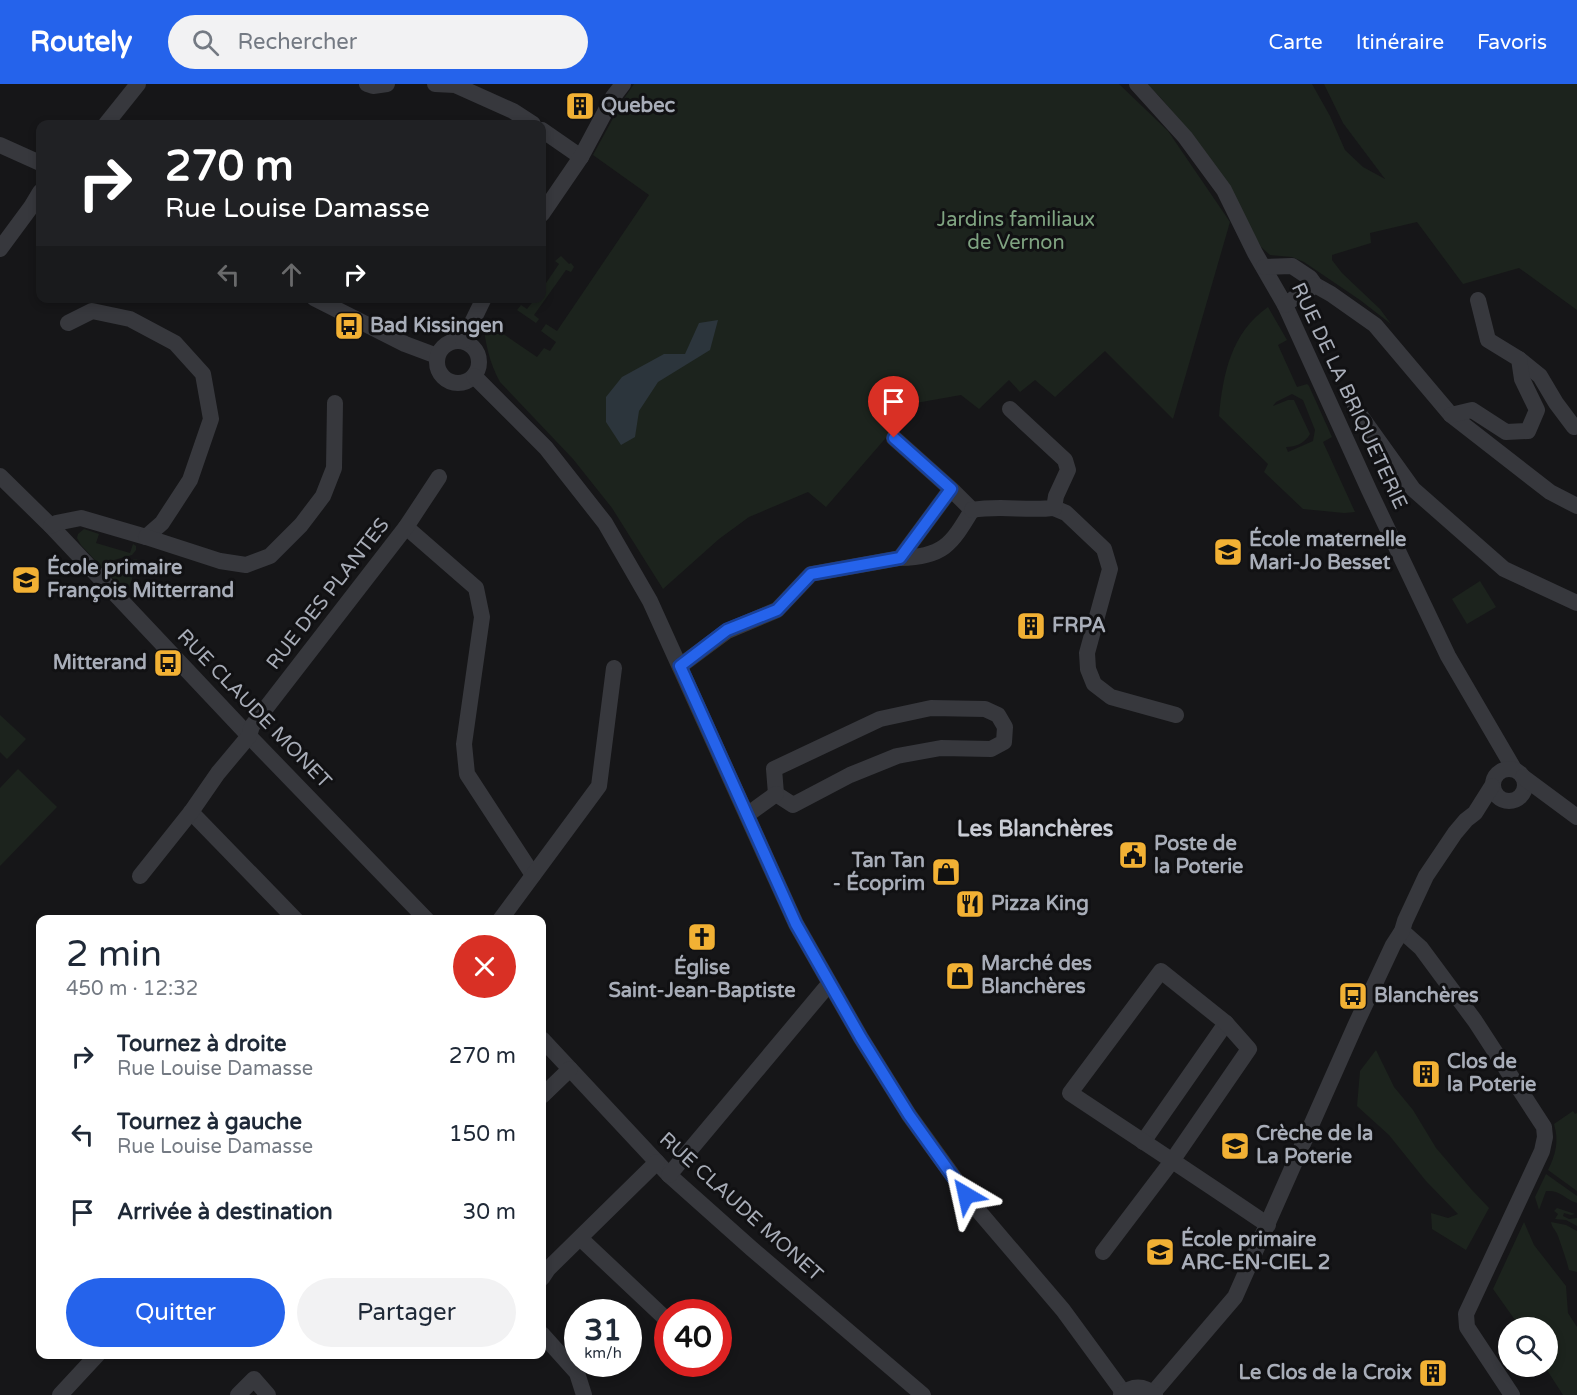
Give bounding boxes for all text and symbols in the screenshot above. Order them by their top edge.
search box [168,15,588,69]
text: Routely [30,25,132,59]
icon: search [189,26,222,59]
text: Rechercher [237,29,357,55]
text: Carte [1269,30,1323,55]
text: Itinéraire [1356,30,1444,55]
text: Favoris [1477,30,1547,55]
building icon: Quebec [564,90,596,122]
place label: Quebec [601,94,676,118]
text: 270 m [165,141,294,192]
icon: right [66,144,144,222]
text: Rue Louise Damasse [165,192,430,225]
park label: Jardins familiaux de Vernon [937,208,1095,255]
icon: left [212,258,245,291]
icon: ahead [275,258,308,291]
icon: right [338,258,371,291]
street label: RUE DE LA BRIQUETERIE [1286,279,1412,513]
bus stop icon: Bad Kissingen [333,310,365,342]
place label: Bad Kissingen [370,314,504,338]
pin [868,376,919,438]
icon: arrive [877,385,910,418]
street label: RUE DES PLANTES [261,514,395,674]
place label: École maternelle Mari-Jo Besset [1249,526,1406,575]
school or university icon: École maternelle Mari-Jo Besset [1212,536,1244,568]
place label: École primaire François Mitterrand [47,554,234,603]
school or university icon: École primaire François Mitterrand [10,564,42,596]
building icon: FRPA [1015,610,1047,642]
place label: FRPA [1052,614,1106,638]
street label: RUE CLAUDE MONET [172,625,336,793]
bus stop icon: Mitterand [152,647,184,679]
place label: Mitterand [53,651,147,675]
district label: Les Blanchères [957,816,1114,842]
place label: Poste de la Poterie [1154,832,1243,879]
public building icon: Poste de la Poterie [1117,839,1149,871]
place label: Tan Tan - Écoprim [833,849,925,896]
shop icon: Tan Tan - Écoprim [930,856,962,888]
restaurant icon: Pizza King [954,888,986,920]
place label: Pizza King [991,892,1089,916]
church icon: Église Saint-Jean-Baptiste [686,921,718,953]
text: 2 min [66,933,162,976]
button: close [453,935,516,998]
place label: Marché des Blanchères [981,952,1092,999]
place label: Église Saint-Jean-Baptiste [608,954,796,1003]
shop icon: Marché des Blanchères [944,960,976,992]
text: 450 m · 12:32 [66,977,198,1001]
bus stop icon: Blanchères [1337,980,1369,1012]
place label: Blanchères [1374,984,1479,1008]
text: Tournez à droite [117,1031,286,1057]
icon: right [66,1040,99,1073]
text: 270 m [449,1043,516,1069]
place label: Clos de la Poterie [1447,1050,1536,1097]
text: Rue Louise Damasse [117,1057,313,1081]
building icon: Clos de la Poterie [1410,1058,1442,1090]
text: Tournez à gauche [117,1109,302,1135]
icon: left [66,1118,99,1151]
text: 150 m [449,1121,516,1147]
place label: Crèche de la La Poterie [1256,1122,1373,1169]
street label: RUE CLAUDE MONET [654,1127,828,1287]
school or university icon: Crèche de la La Poterie [1219,1130,1251,1162]
text: Rue Louise Damasse [117,1135,313,1159]
position arrow [934,1163,998,1227]
icon: arrive [66,1196,99,1229]
text: Arrivée à destination [117,1199,333,1225]
text: 30 m [462,1199,516,1225]
place label: École primaire ARC-EN-CIEL 2 [1181,1226,1330,1275]
school or university icon: École primaire ARC-EN-CIEL 2 [1144,1236,1176,1268]
button: Quitter [66,1278,285,1347]
button: Partager [297,1278,516,1347]
speed limit sign: 40 [654,1299,732,1377]
text: 31 [584,1312,622,1349]
map controls [1498,1317,1558,1377]
button: search [1498,1317,1558,1377]
text: km/h [584,1344,622,1362]
building icon: Le Clos de la Croix [1417,1357,1449,1389]
place label: Le Clos de la Croix [1238,1361,1412,1385]

